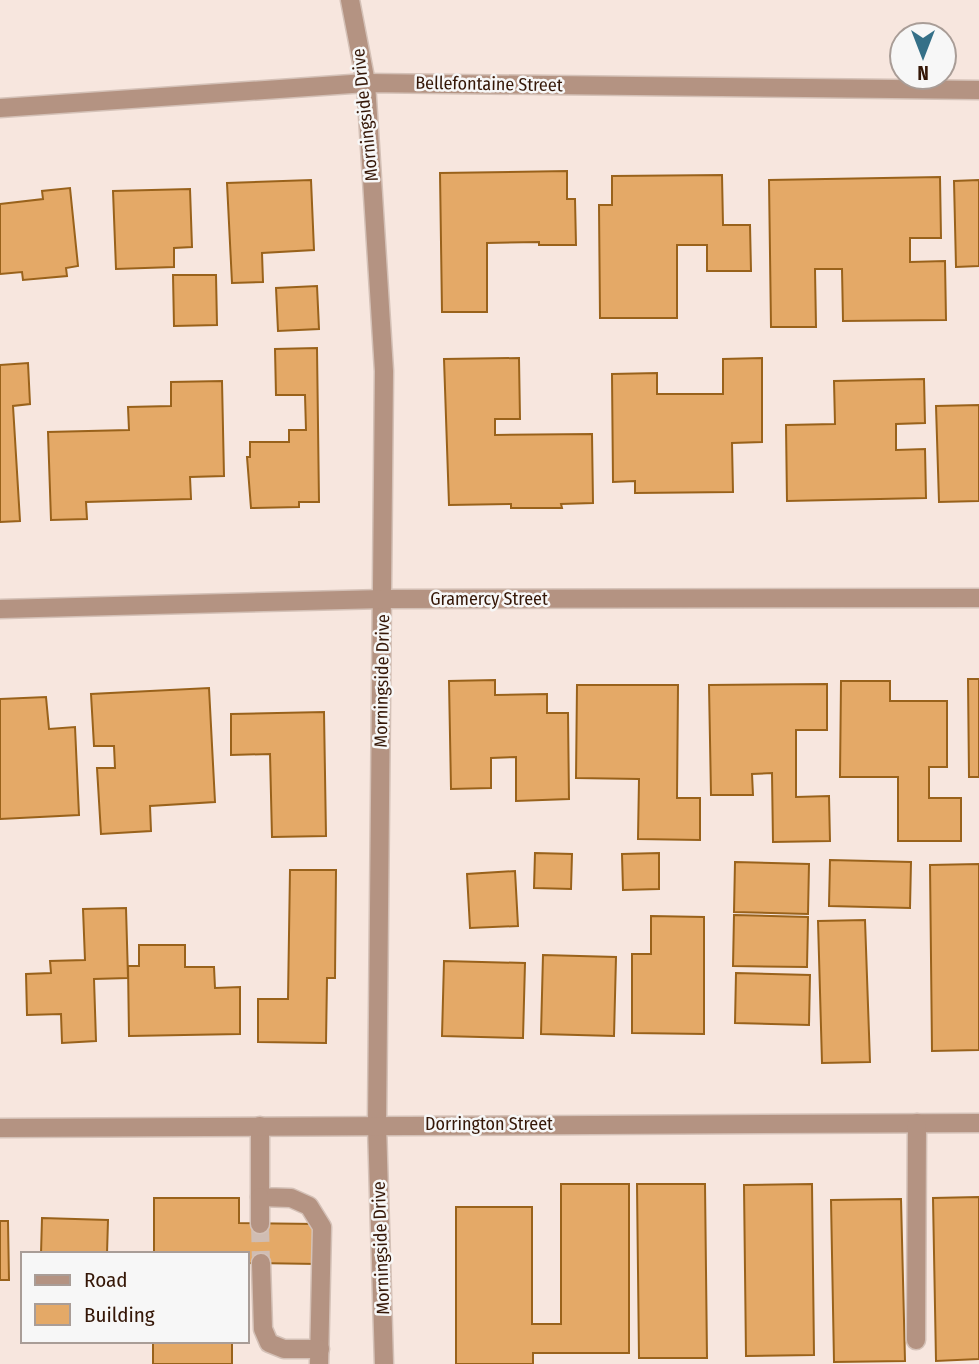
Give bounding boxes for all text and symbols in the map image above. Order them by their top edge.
north arrow [888,21,958,91]
street label: Morningside Drive [347,47,383,183]
text: N [917,61,929,84]
street label: Bellefontaine Street [415,72,563,96]
street label: Gramercy Street [430,588,548,610]
street label: Morningside Drive [370,614,394,748]
street label: Dorrington Street [425,1113,553,1135]
street label: Morningside Drive [368,1181,394,1315]
legend [21,1252,248,1343]
text: Road [84,1267,128,1293]
text: Building [84,1302,155,1328]

